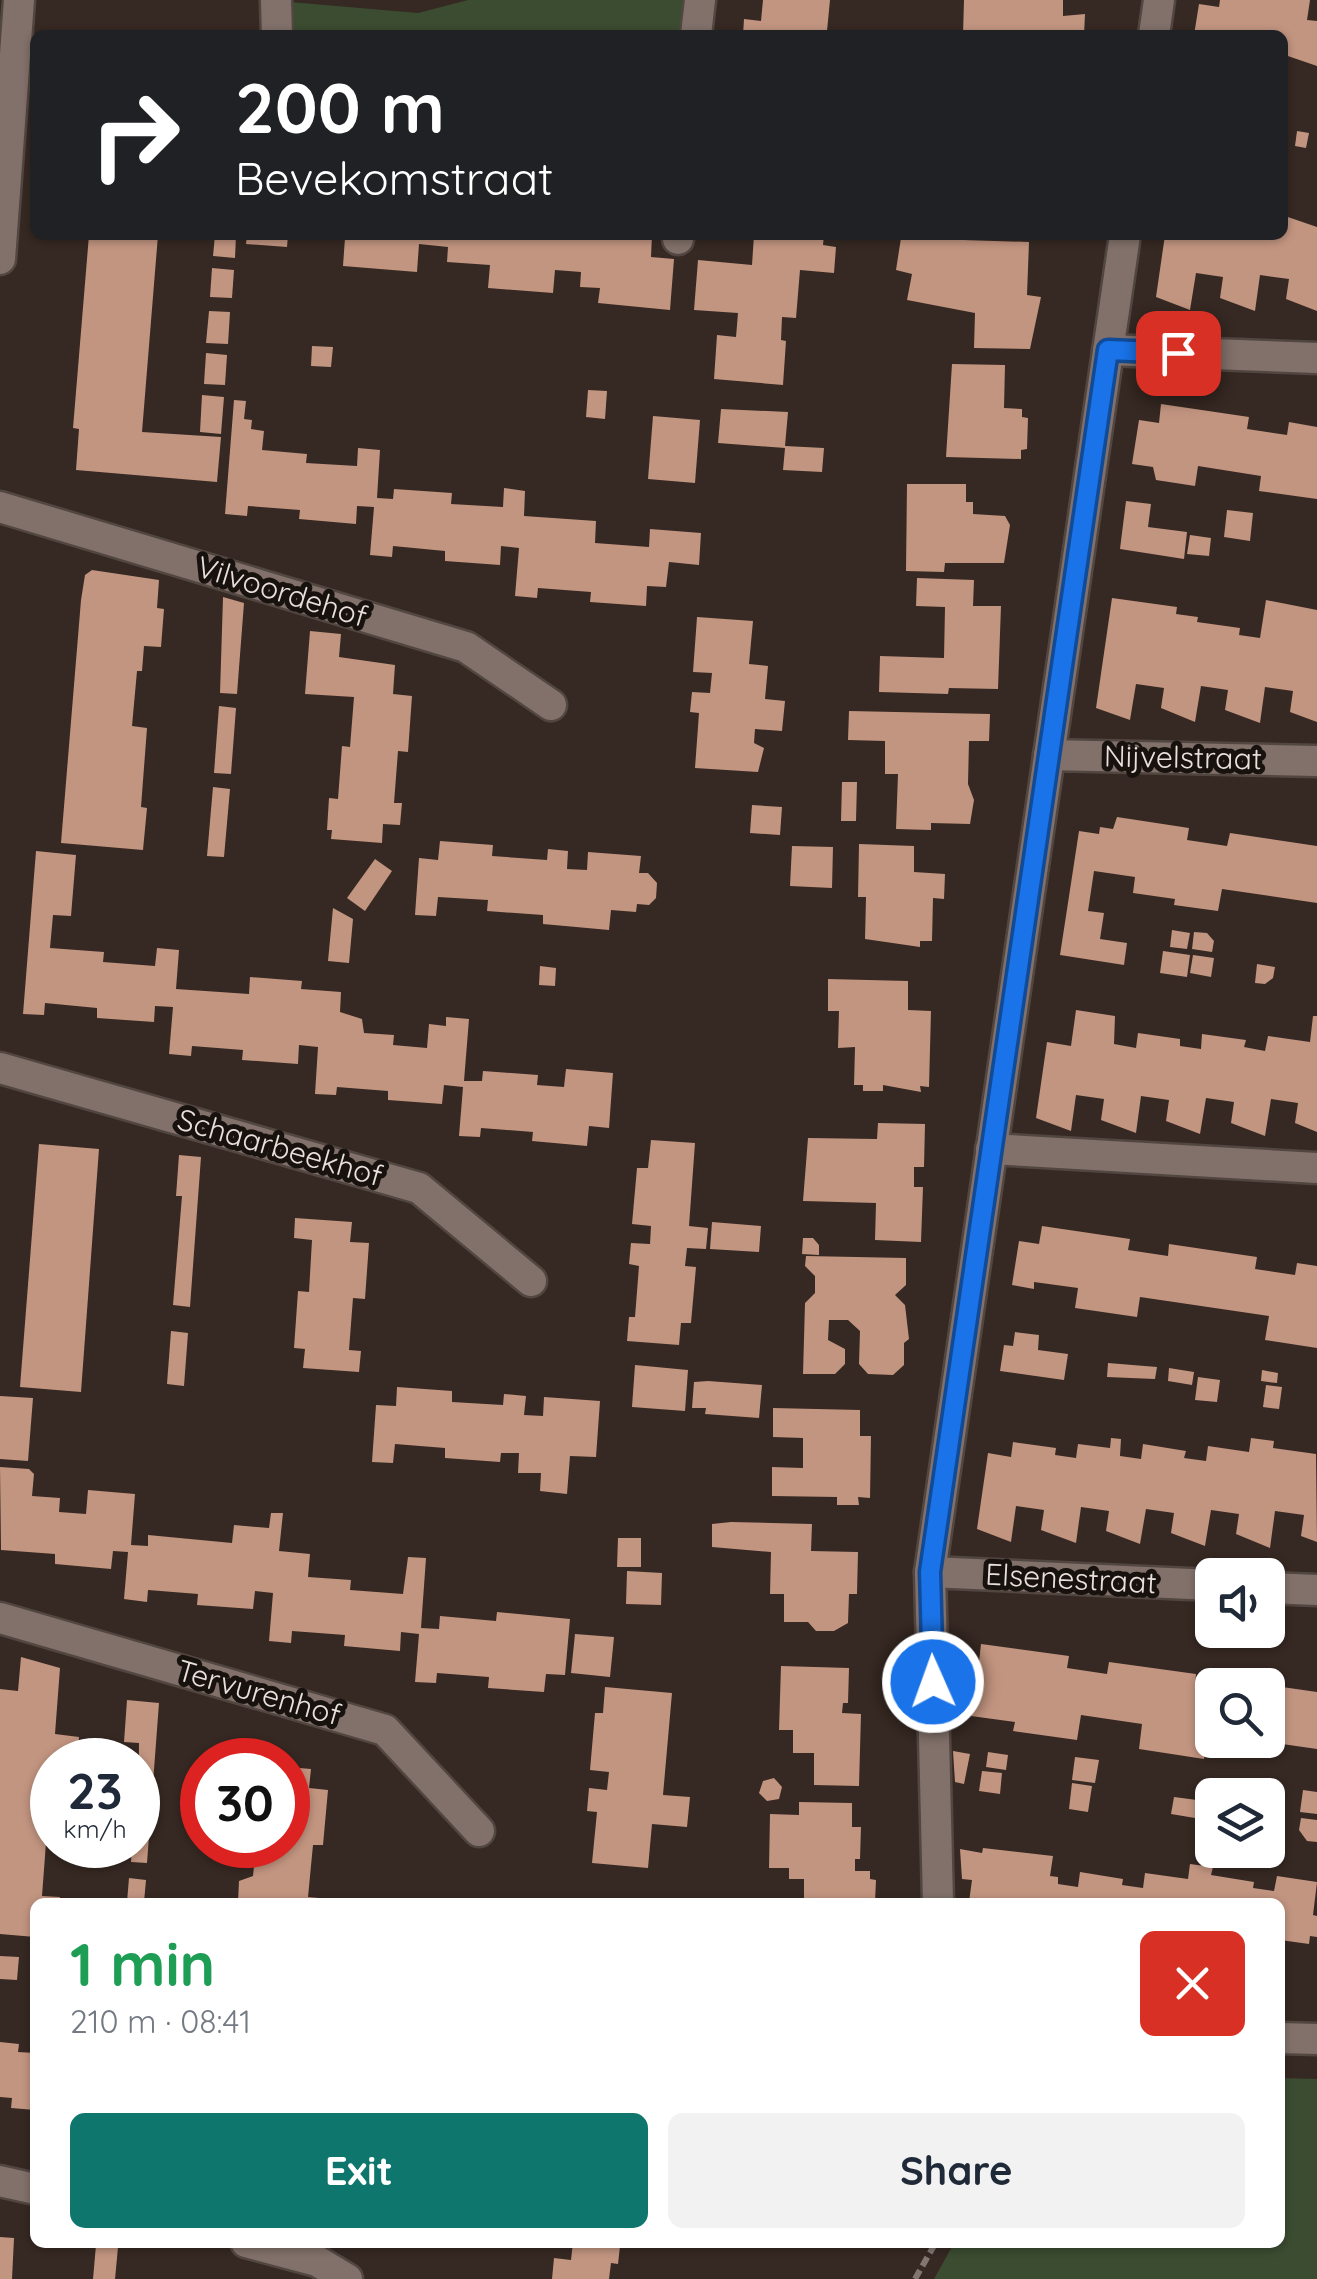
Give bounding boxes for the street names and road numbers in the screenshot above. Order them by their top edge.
street label: Vilvoordehof [192,547,372,635]
street label: Nijvelstraat [1104,737,1262,777]
street label: Schaarbeekhof [173,1100,387,1195]
street label: Elsenestraat [984,1555,1158,1601]
street label: Tervurenhof [173,1651,346,1734]

